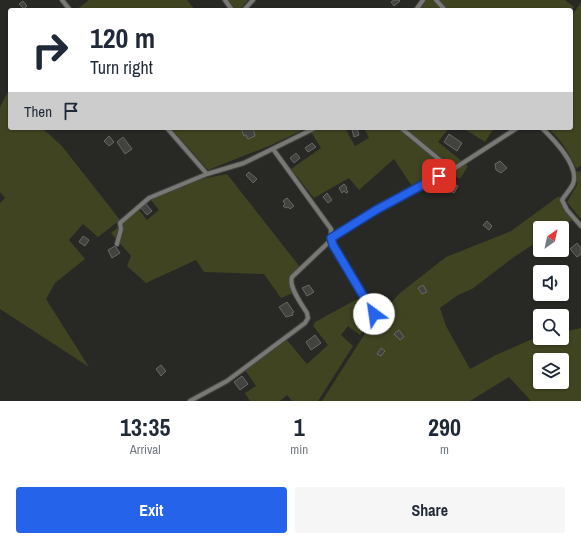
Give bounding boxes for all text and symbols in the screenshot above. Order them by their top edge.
text: 120 m [90,19,155,57]
icon: right [24,24,76,76]
text: Turn right [90,55,153,80]
icon: arrive [60,100,82,122]
text: Then [24,101,52,122]
pin [422,159,456,193]
icon: arrive [428,165,450,187]
north arrow [533,221,569,257]
map controls [533,221,569,389]
button: sound [533,265,569,301]
position arrow [353,293,395,335]
button: search [533,309,569,345]
button: layers [533,353,569,389]
text: 13:35 [120,411,170,443]
text: 1 [294,411,305,443]
text: 290 [428,411,461,443]
text: Arrival [130,441,161,458]
text: min [290,441,308,458]
text: m [440,441,449,458]
button: Exit [16,487,287,533]
button: Share [295,487,565,533]

